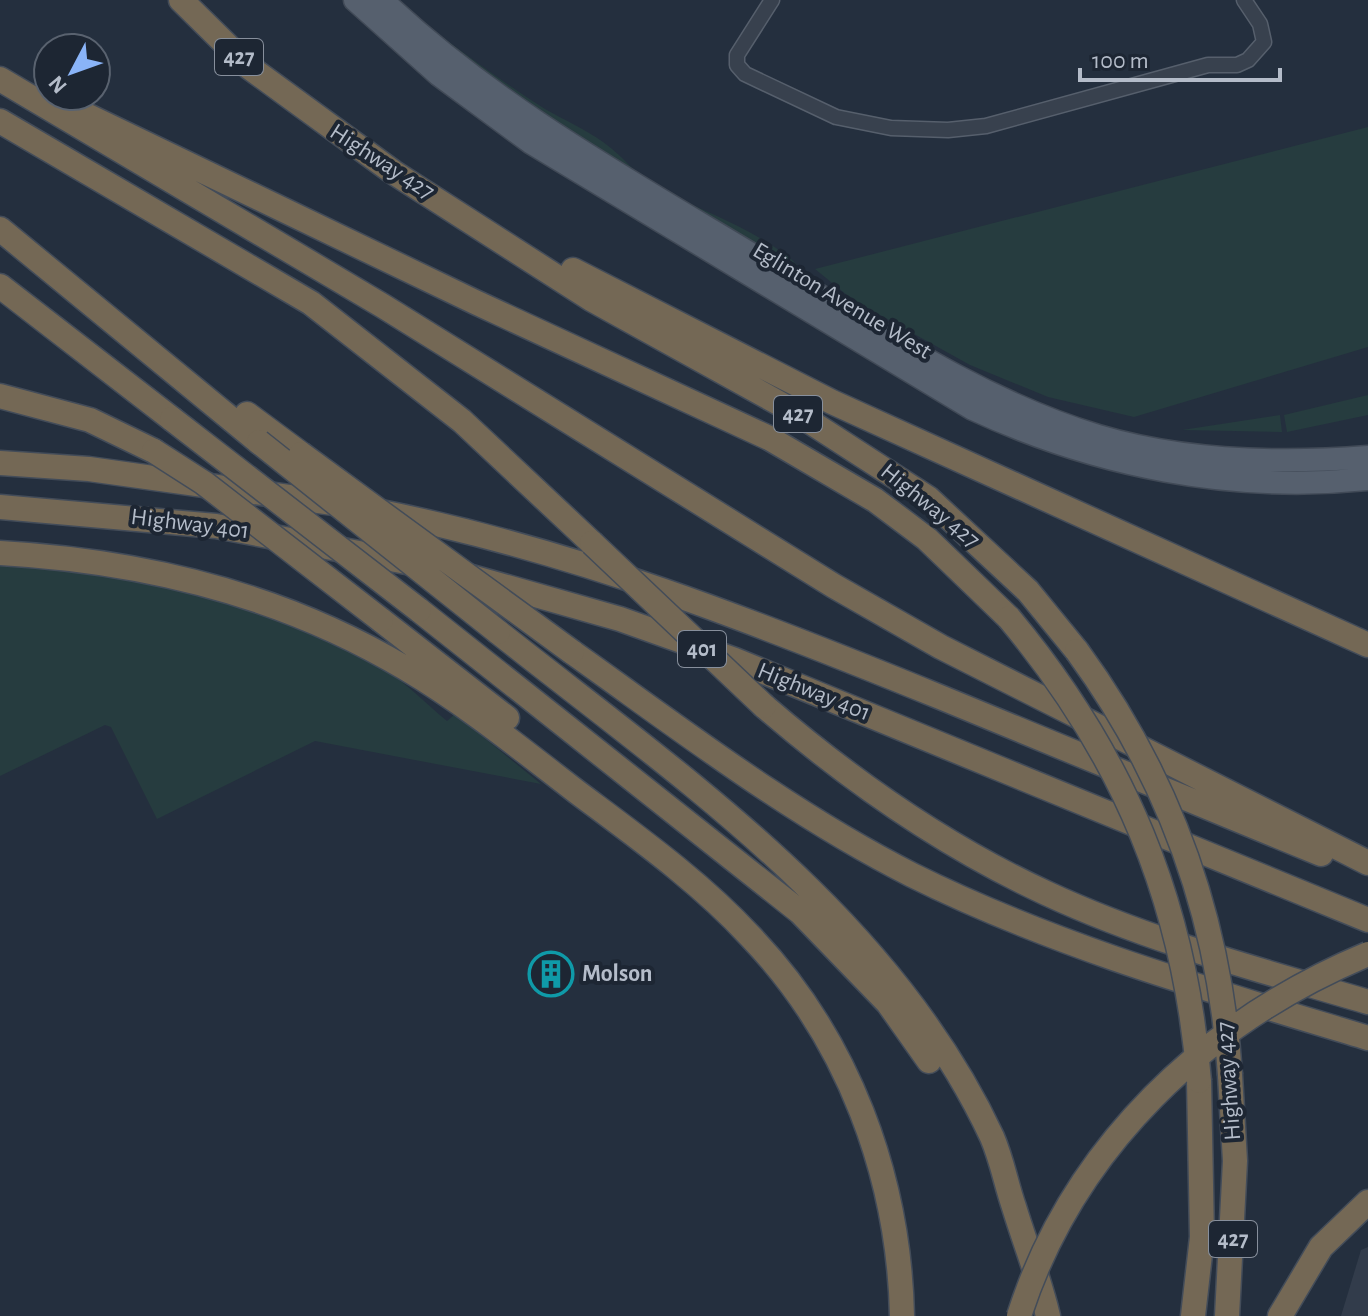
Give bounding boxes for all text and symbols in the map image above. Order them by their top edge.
north arrow [32,32,112,112]
scale bar [1080,32,1280,82]
road number: 427 [215,39,263,75]
text: 100 m [1092,49,1149,73]
text: N [44,71,71,97]
street label: Highway 427 [325,119,439,205]
street label: Eglinton Avenue West [749,238,936,364]
road number: 427 [774,396,822,432]
street label: Highway 427 [876,459,984,553]
street label: Highway 401 [129,505,251,543]
road number: 401 [678,631,726,667]
street label: Highway 401 [754,659,874,725]
building icon: Molson [527,950,575,998]
place label: Molson [582,962,653,986]
street label: Highway 427 [1213,1021,1245,1141]
road number: 427 [1209,1221,1257,1257]

